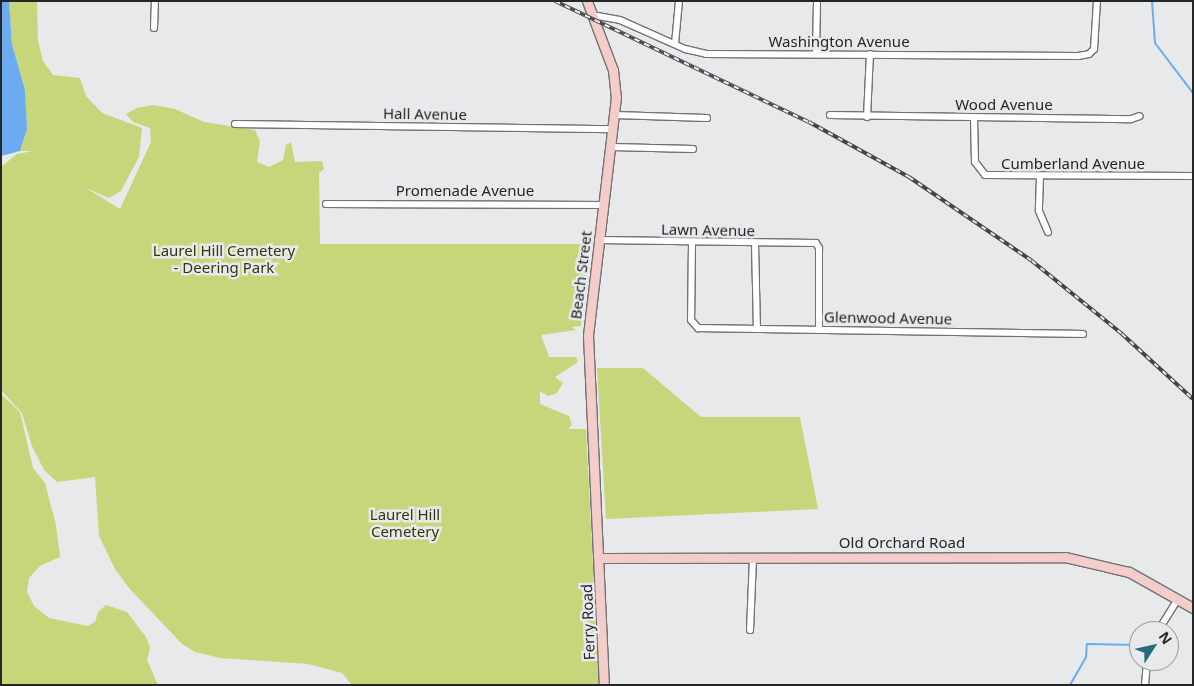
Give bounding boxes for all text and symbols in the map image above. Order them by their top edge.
street label: Washington Avenue [768,33,910,51]
street label: Wood Avenue [955,96,1053,114]
street label: Hall Avenue [383,104,467,124]
street label: Cumberland Avenue [1001,155,1145,173]
street label: Promenade Avenue [396,182,534,200]
street label: Lawn Avenue [661,220,755,240]
street label: Beach Street [567,230,595,320]
park label: Laurel Hill Cemetery - Deering Park [153,241,295,276]
street label: Glenwood Avenue [824,308,952,328]
park label: Laurel Hill Cemetery [370,505,440,540]
street label: Old Orchard Road [839,534,965,552]
street label: Ferry Road [578,584,598,660]
north arrow [1129,621,1179,671]
text: N [1155,628,1177,648]

